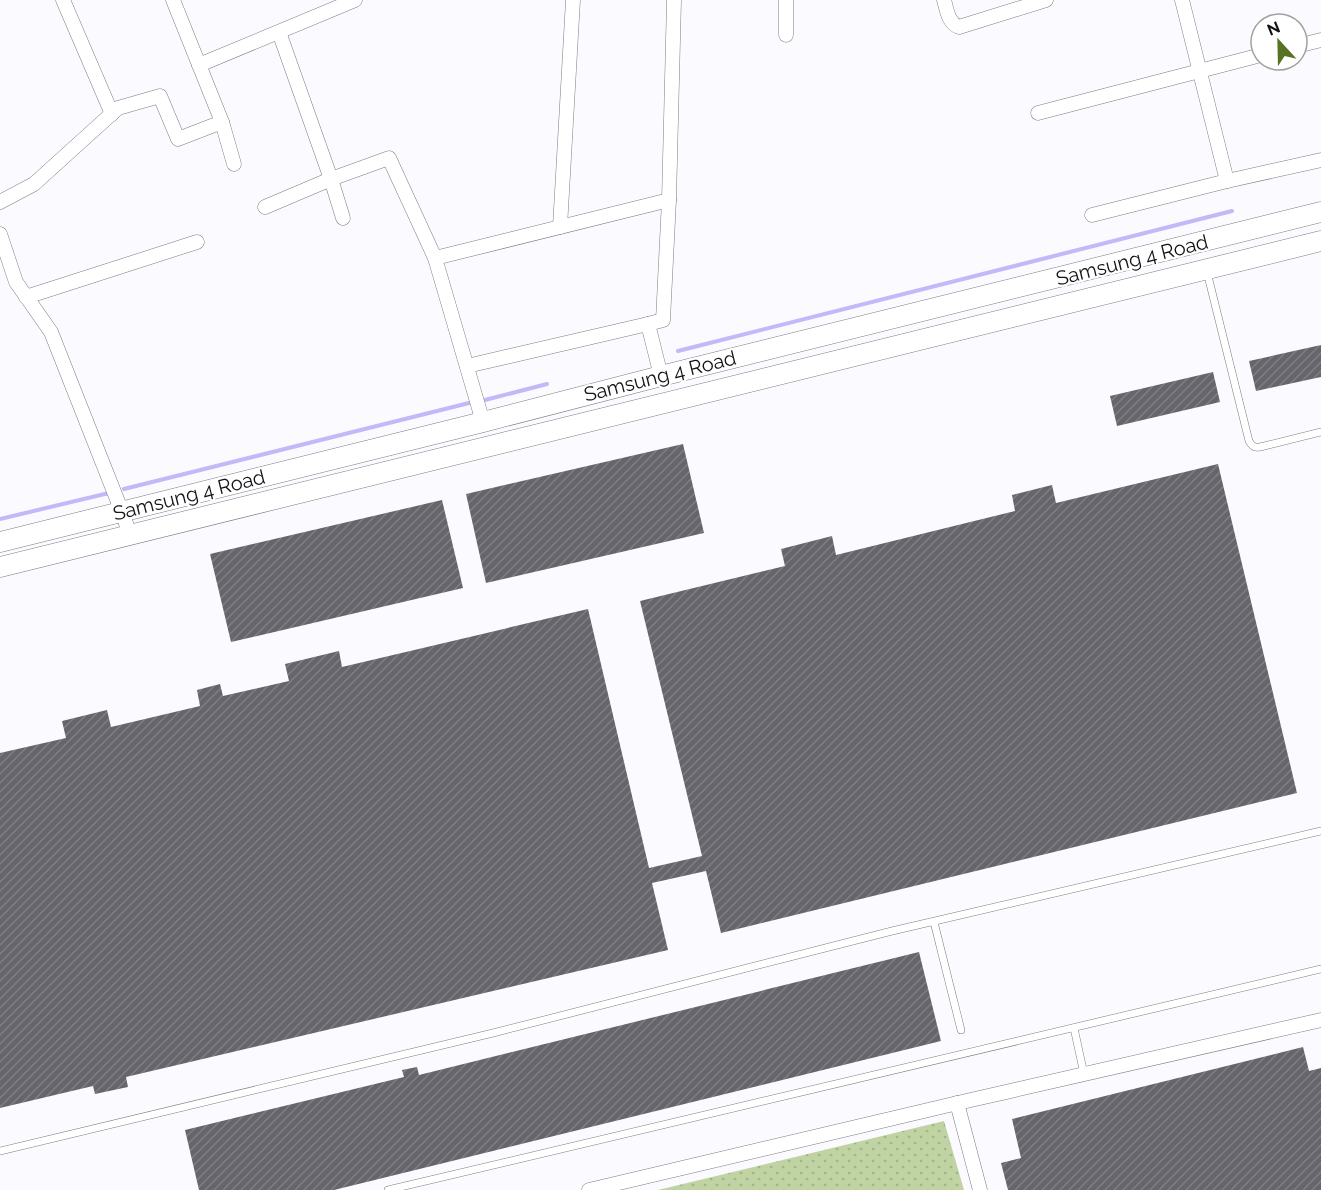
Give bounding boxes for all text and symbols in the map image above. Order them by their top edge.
north arrow [1249,12,1309,72]
text: N [1264,17,1283,40]
street label: Samsung 4 Road [1053,229,1211,291]
street label: Samsung 4 Road [581,345,739,407]
street label: Samsung 4 Road [110,464,268,526]

